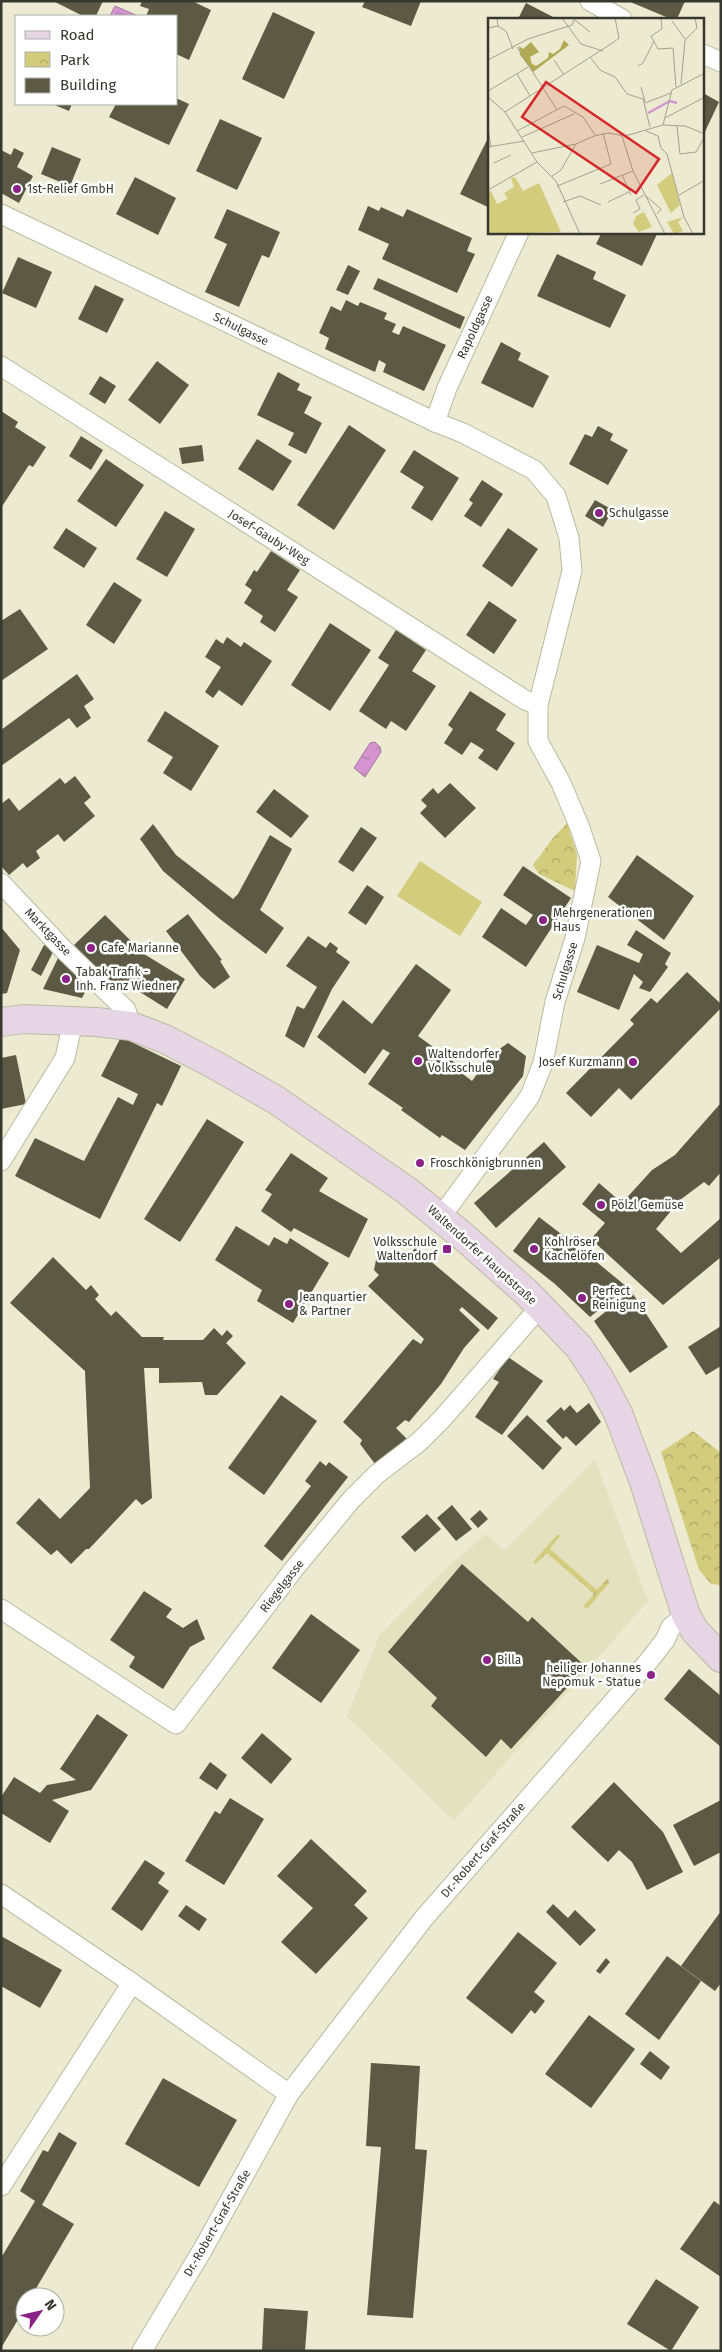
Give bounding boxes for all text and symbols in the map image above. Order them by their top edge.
legend [15,15,178,105]
inset map [488,18,704,234]
text: Road [60,26,95,44]
text: Park [60,51,90,69]
text: Building [60,76,116,94]
place label: 1st-Relief GmbH [27,182,114,196]
marker: 1st-Relief GmbH [11,183,23,195]
street label: Rapoldgasse [454,293,496,361]
street label: Schulgasse [211,310,271,348]
street label: Josef-Gauby-Weg [226,506,313,568]
place label: Schulgasse [609,506,669,520]
marker: Schulgasse [593,507,605,519]
street label: Marktgasse [22,905,74,959]
place label: Mehrgenerationen Haus [553,906,653,934]
marker: Mehrgenerationen Haus [537,914,549,926]
street label: Schulgasse [550,940,580,1002]
place label: Cafe Marianne [101,941,179,955]
marker: Cafe Marianne [85,942,97,954]
place label: Tabak Trafik - Inh. Franz Wiedner [76,965,177,993]
marker: Tabak Trafik - Inh. Franz Wiedner [60,973,72,985]
place label: Waltendorfer Volksschule [428,1047,499,1075]
marker: Waltendorfer Volksschule [412,1055,424,1067]
place label: Josef Kurzmann [538,1055,623,1069]
marker: Josef Kurzmann [627,1056,639,1068]
place label: Froschkönigbrunnen [430,1156,541,1170]
marker: Froschkönigbrunnen [414,1157,426,1169]
place label: Pölzl Gemüse [611,1198,684,1212]
marker: Pölzl Gemüse [595,1199,607,1211]
street label: Waltendorfer Hauptstraße [425,1202,539,1308]
place label: Volksschule Waltendorf [373,1235,438,1263]
place label: Kohlröser Kachelöfen [544,1235,605,1263]
marker: Volksschule Waltendorf [441,1243,453,1255]
marker: Kohlröser Kachelöfen [528,1243,540,1255]
place label: Perfect Reinigung [592,1284,647,1312]
place label: Jeanquartier & Partner [299,1290,367,1318]
marker: Perfect Reinigung [576,1292,588,1304]
marker: Jeanquartier & Partner [283,1298,295,1310]
street label: Riegelgasse [257,1557,307,1615]
place label: Billa [497,1653,521,1667]
marker: Billa [481,1654,493,1666]
place label: heiliger Johannes Nepomuk - Statue [542,1661,641,1689]
marker: heiliger Johannes Nepomuk - Statue [645,1669,657,1681]
street label: Dr.-Robert-Graf-Straße [438,1800,528,1900]
street label: Dr.-Robert-Graf-Straße [181,2167,253,2279]
north arrow [15,2287,65,2337]
text: N [41,2296,60,2314]

